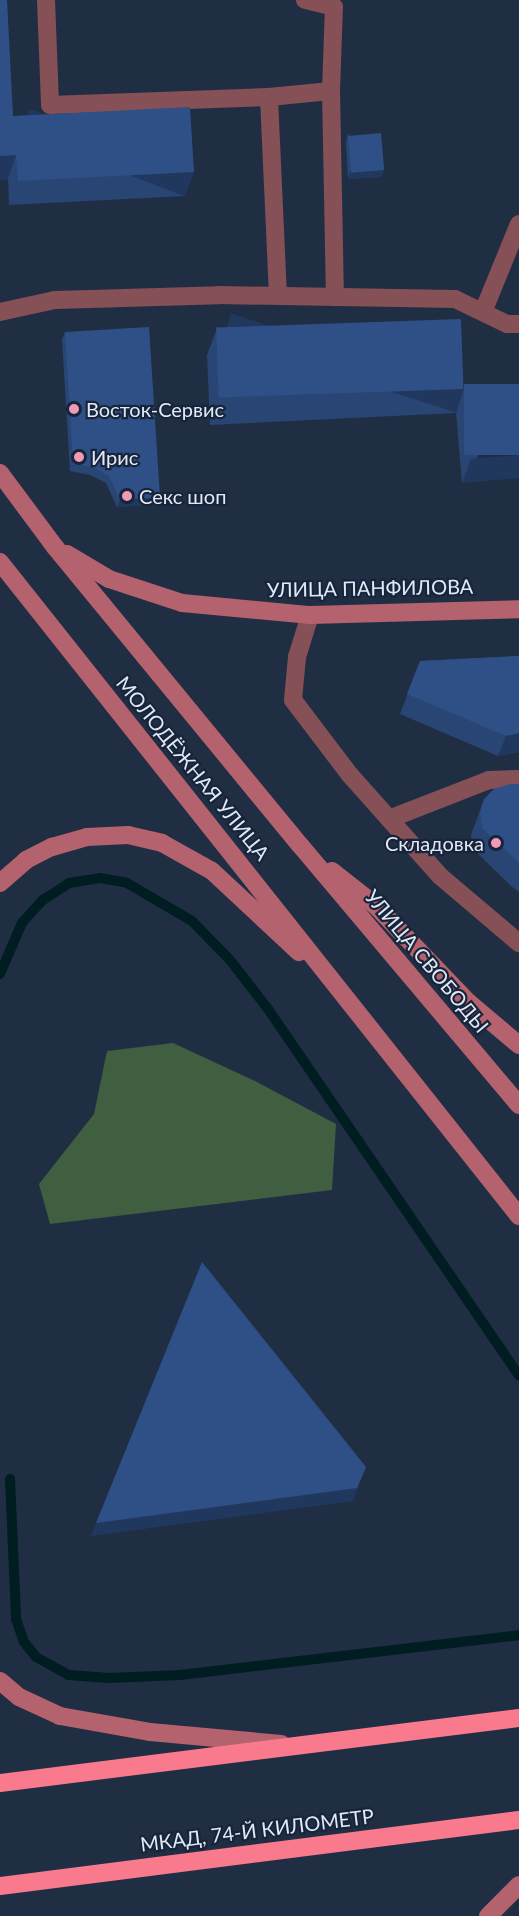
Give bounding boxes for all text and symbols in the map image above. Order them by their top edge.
place label: Восток-Сервис [86,397,224,421]
marker: Восток-Сервис [67,402,81,416]
place label: Ирис [91,445,138,469]
marker: Ирис [72,450,86,464]
place label: Секс шоп [139,484,226,508]
marker: Секс шоп [120,489,134,503]
street label: УЛИЦА ПАНФИЛОВА [267,574,473,602]
street label: МОЛОДЁЖНАЯ УЛИЦА [111,671,275,865]
place label: Складовка [385,831,484,855]
marker: Складовка [489,836,503,850]
street label: УЛИЦА СВОБОДЫ [360,885,494,1037]
street label: МКАД, 74-Й КИЛОМЕТР [139,1804,375,1856]

